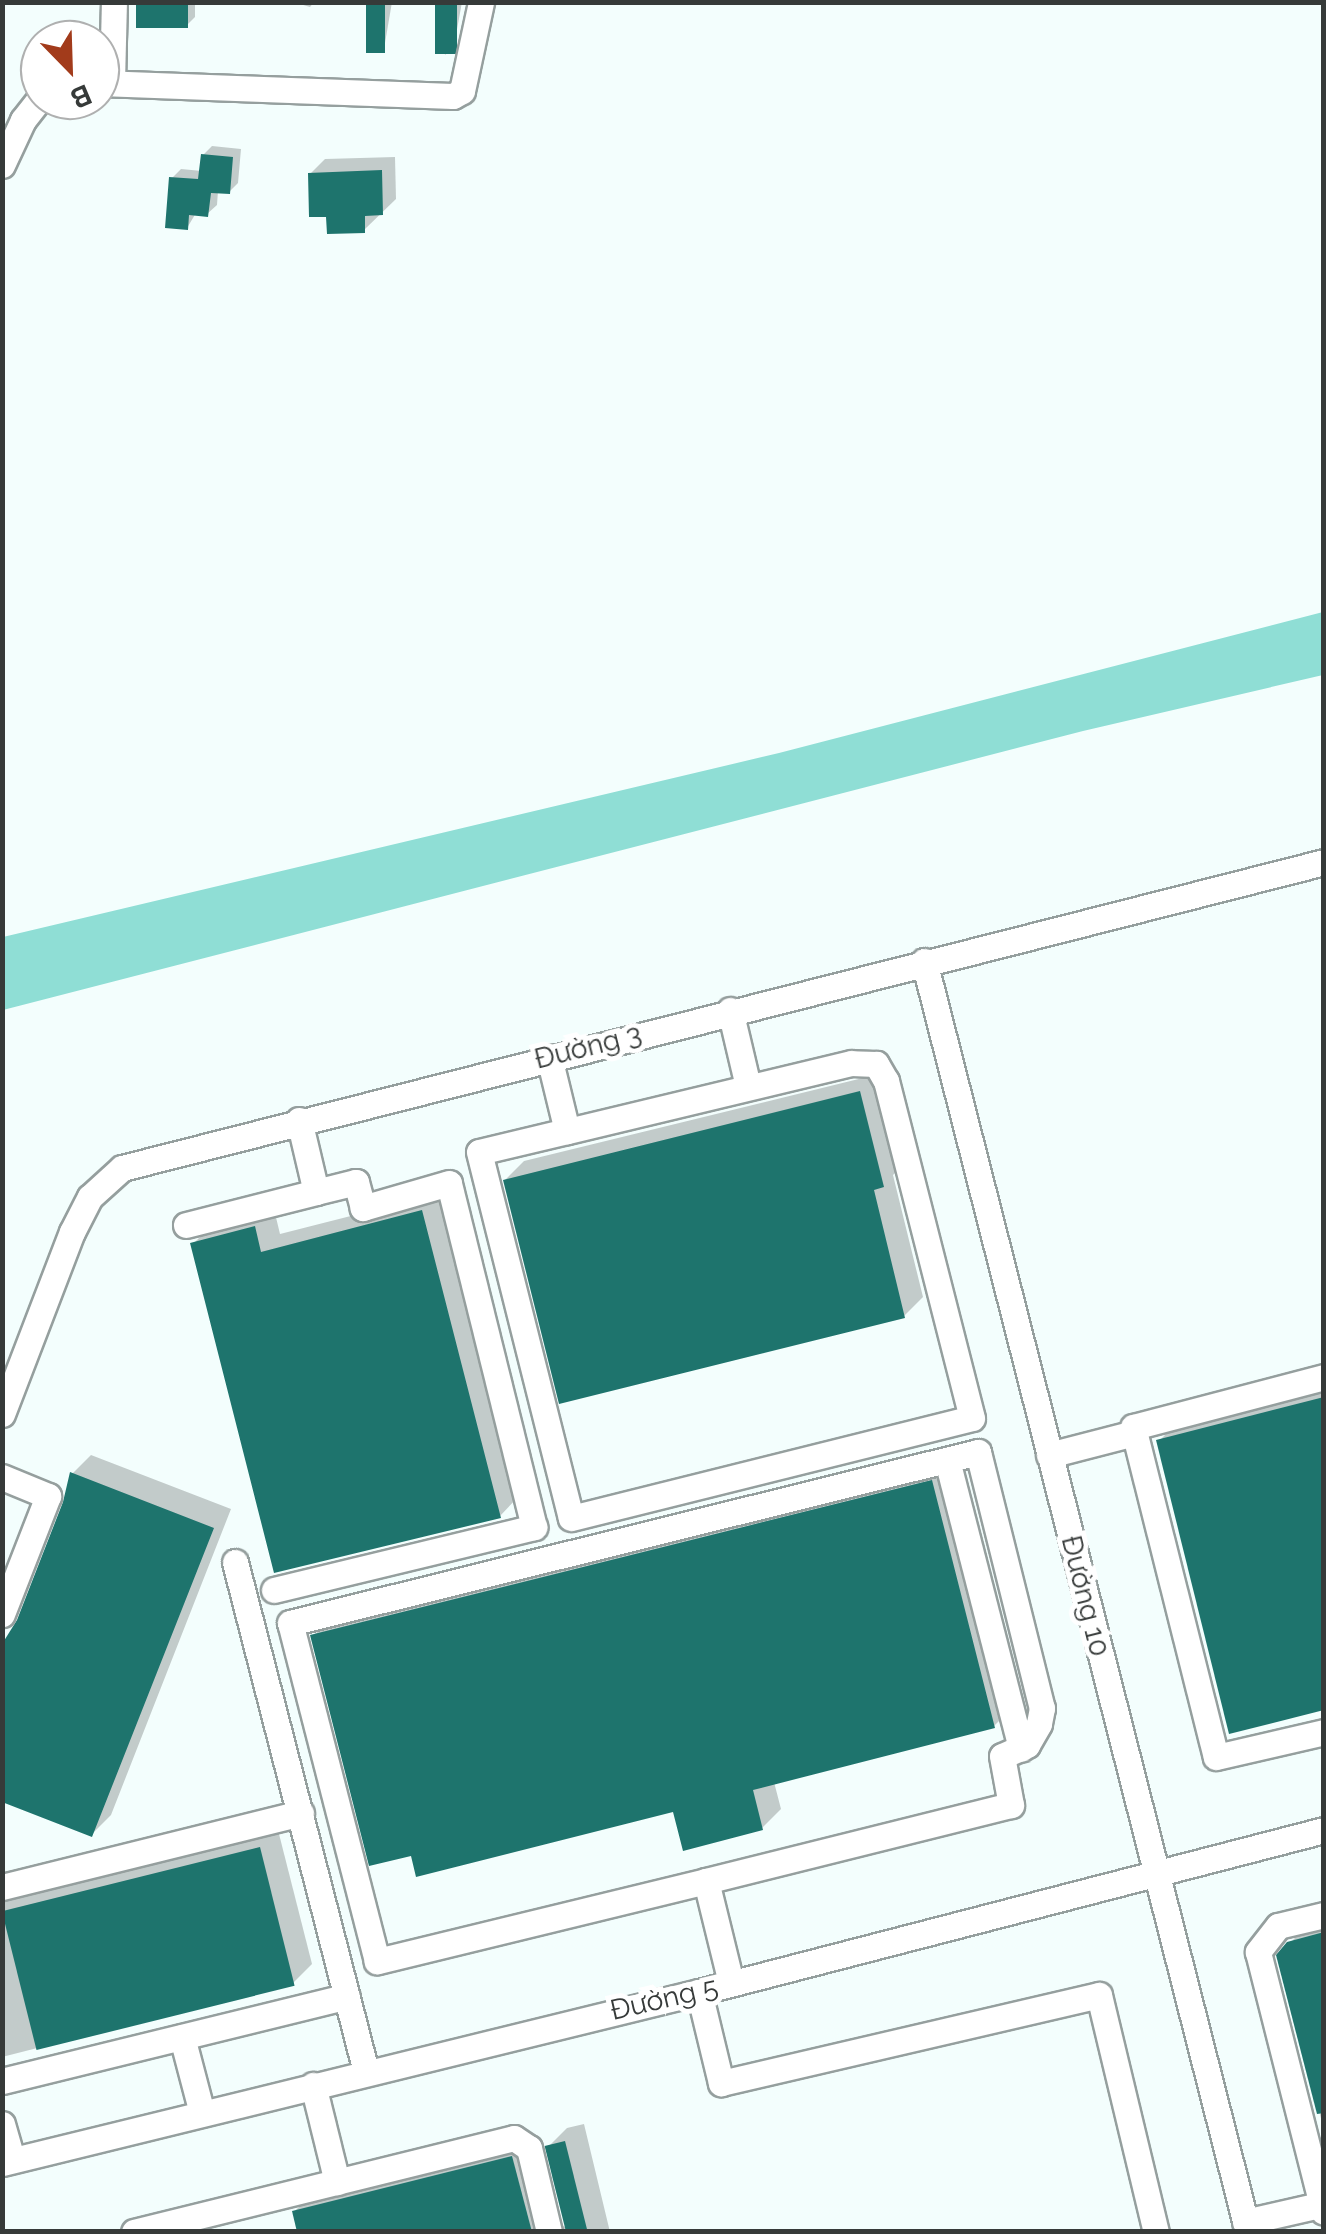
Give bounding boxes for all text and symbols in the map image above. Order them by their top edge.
north arrow [20,20,120,120]
text: B [66,77,96,115]
street label: Đường 3 [531,1017,645,1077]
street label: Đường 10 [1054,1532,1116,1660]
street label: Đường 5 [607,1970,721,2028]

